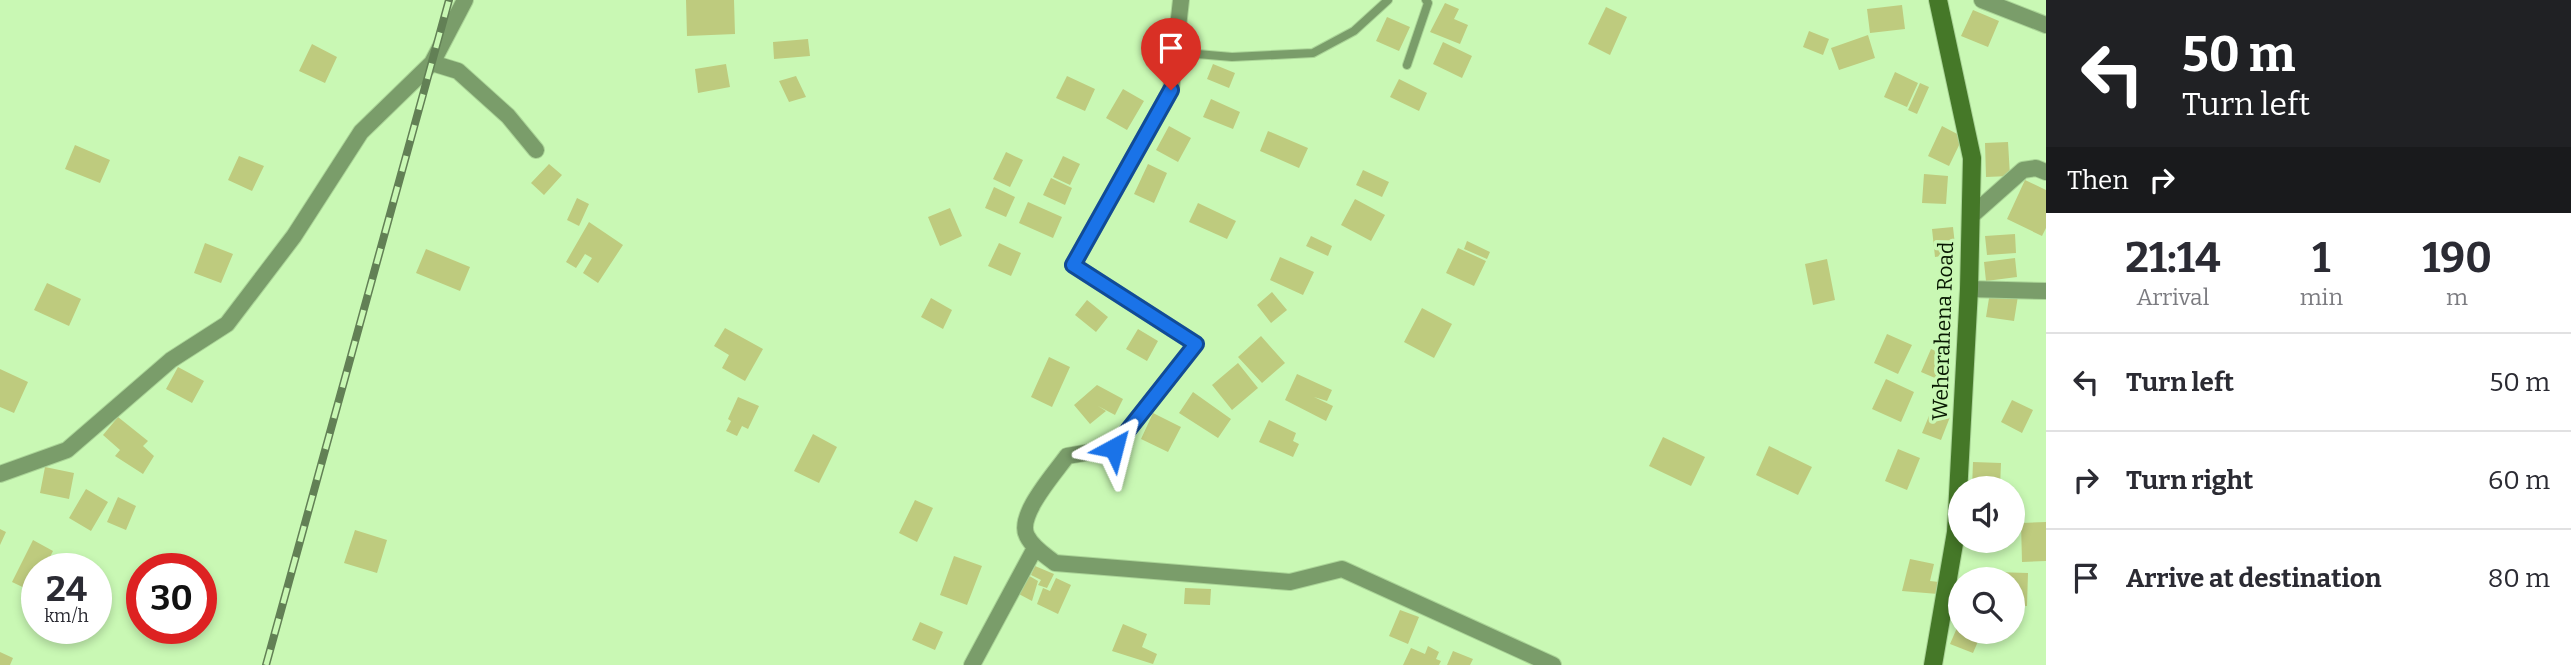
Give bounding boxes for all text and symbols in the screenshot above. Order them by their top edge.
pin [1141,18,1201,90]
text: 50 m [2182,25,2295,84]
icon: left [2067,28,2158,119]
icon: arrive [1152,29,1190,67]
text: Turn left [2182,85,2310,123]
icon: right [2143,161,2181,199]
text: Then [2067,165,2129,196]
text: 21:14 [2125,233,2220,283]
text: 1 [2312,233,2330,283]
text: 190 [2422,233,2492,283]
street label: Weherahena Road [1927,241,1959,421]
text: Arrival [2136,283,2209,311]
text: min [2300,283,2343,311]
text: m [2446,283,2468,311]
icon: left [2067,363,2105,401]
text: Turn left [2126,367,2234,398]
text: 50 m [2489,367,2550,398]
position arrow [1077,411,1151,485]
icon: right [2067,461,2105,499]
text: Turn right [2126,465,2253,496]
text: 60 m [2488,465,2550,496]
map controls [1948,476,2025,644]
button: sound [1948,476,2025,553]
speed limit sign: 30 [126,553,217,644]
icon: arrive [2067,559,2105,597]
text: Arrive at destination [2126,563,2381,594]
text: 80 m [2488,563,2550,594]
button: search [1948,567,2025,644]
text: 24 [46,568,87,610]
text: km/h [44,605,89,627]

